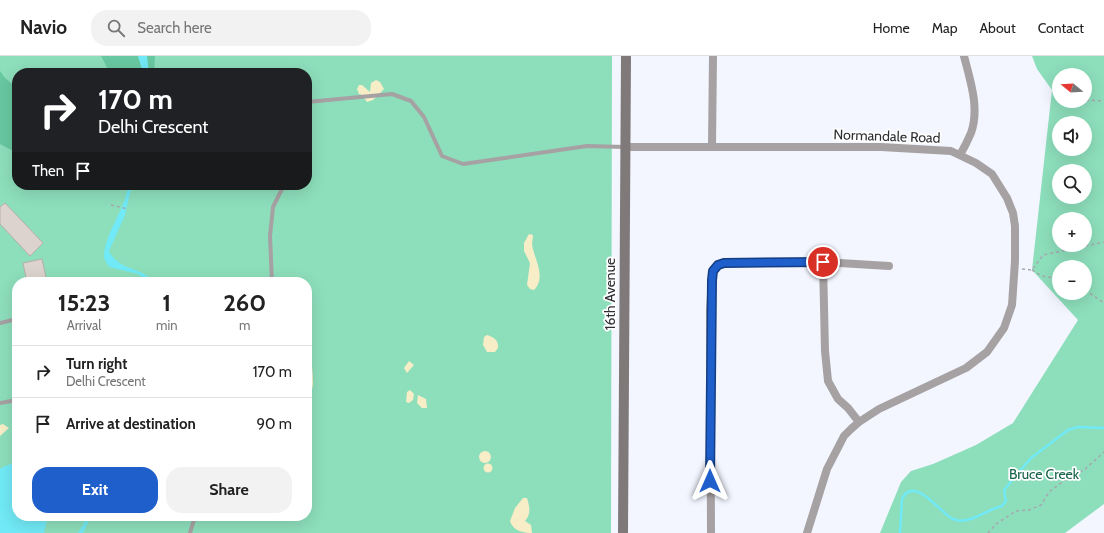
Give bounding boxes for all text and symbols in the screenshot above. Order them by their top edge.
search box [91,10,371,46]
text: Navio [20,16,67,39]
icon: search [105,17,127,39]
text: Search here [137,19,212,37]
text: Home [873,19,910,37]
text: Map [932,19,957,37]
text: About [979,19,1016,37]
text: Contact [1038,19,1084,37]
north arrow [1052,68,1092,108]
map controls [1052,68,1092,300]
text: 170 m [98,82,173,116]
icon: right [32,84,84,136]
text: Delhi Crescent [98,116,208,138]
button: sound [1052,116,1092,156]
street label: Normandale Road [833,125,941,147]
icon: arrive [72,160,94,182]
text: Then [32,162,64,180]
button: search [1052,164,1092,204]
button: + [1052,212,1092,252]
pin [806,245,840,279]
icon: arrive [812,251,834,273]
street label: 16th Avenue [601,258,619,330]
button: − [1052,260,1092,300]
text: 15:23 [58,288,110,317]
text: 1 [162,288,171,317]
text: 260 [223,288,266,317]
text: Arrival [67,317,101,333]
text: min [156,317,178,333]
text: m [239,317,250,333]
text: Turn right [66,355,127,373]
icon: right [32,361,54,383]
text: 170 m [253,363,292,381]
text: Delhi Crescent [66,373,146,389]
icon: arrive [32,413,54,435]
text: Arrive at destination [66,415,196,433]
text: 90 m [256,415,292,433]
position arrow [689,460,731,502]
park label: Bruce Creek [1009,465,1080,483]
button: Exit [32,467,158,513]
button: Share [166,467,292,513]

